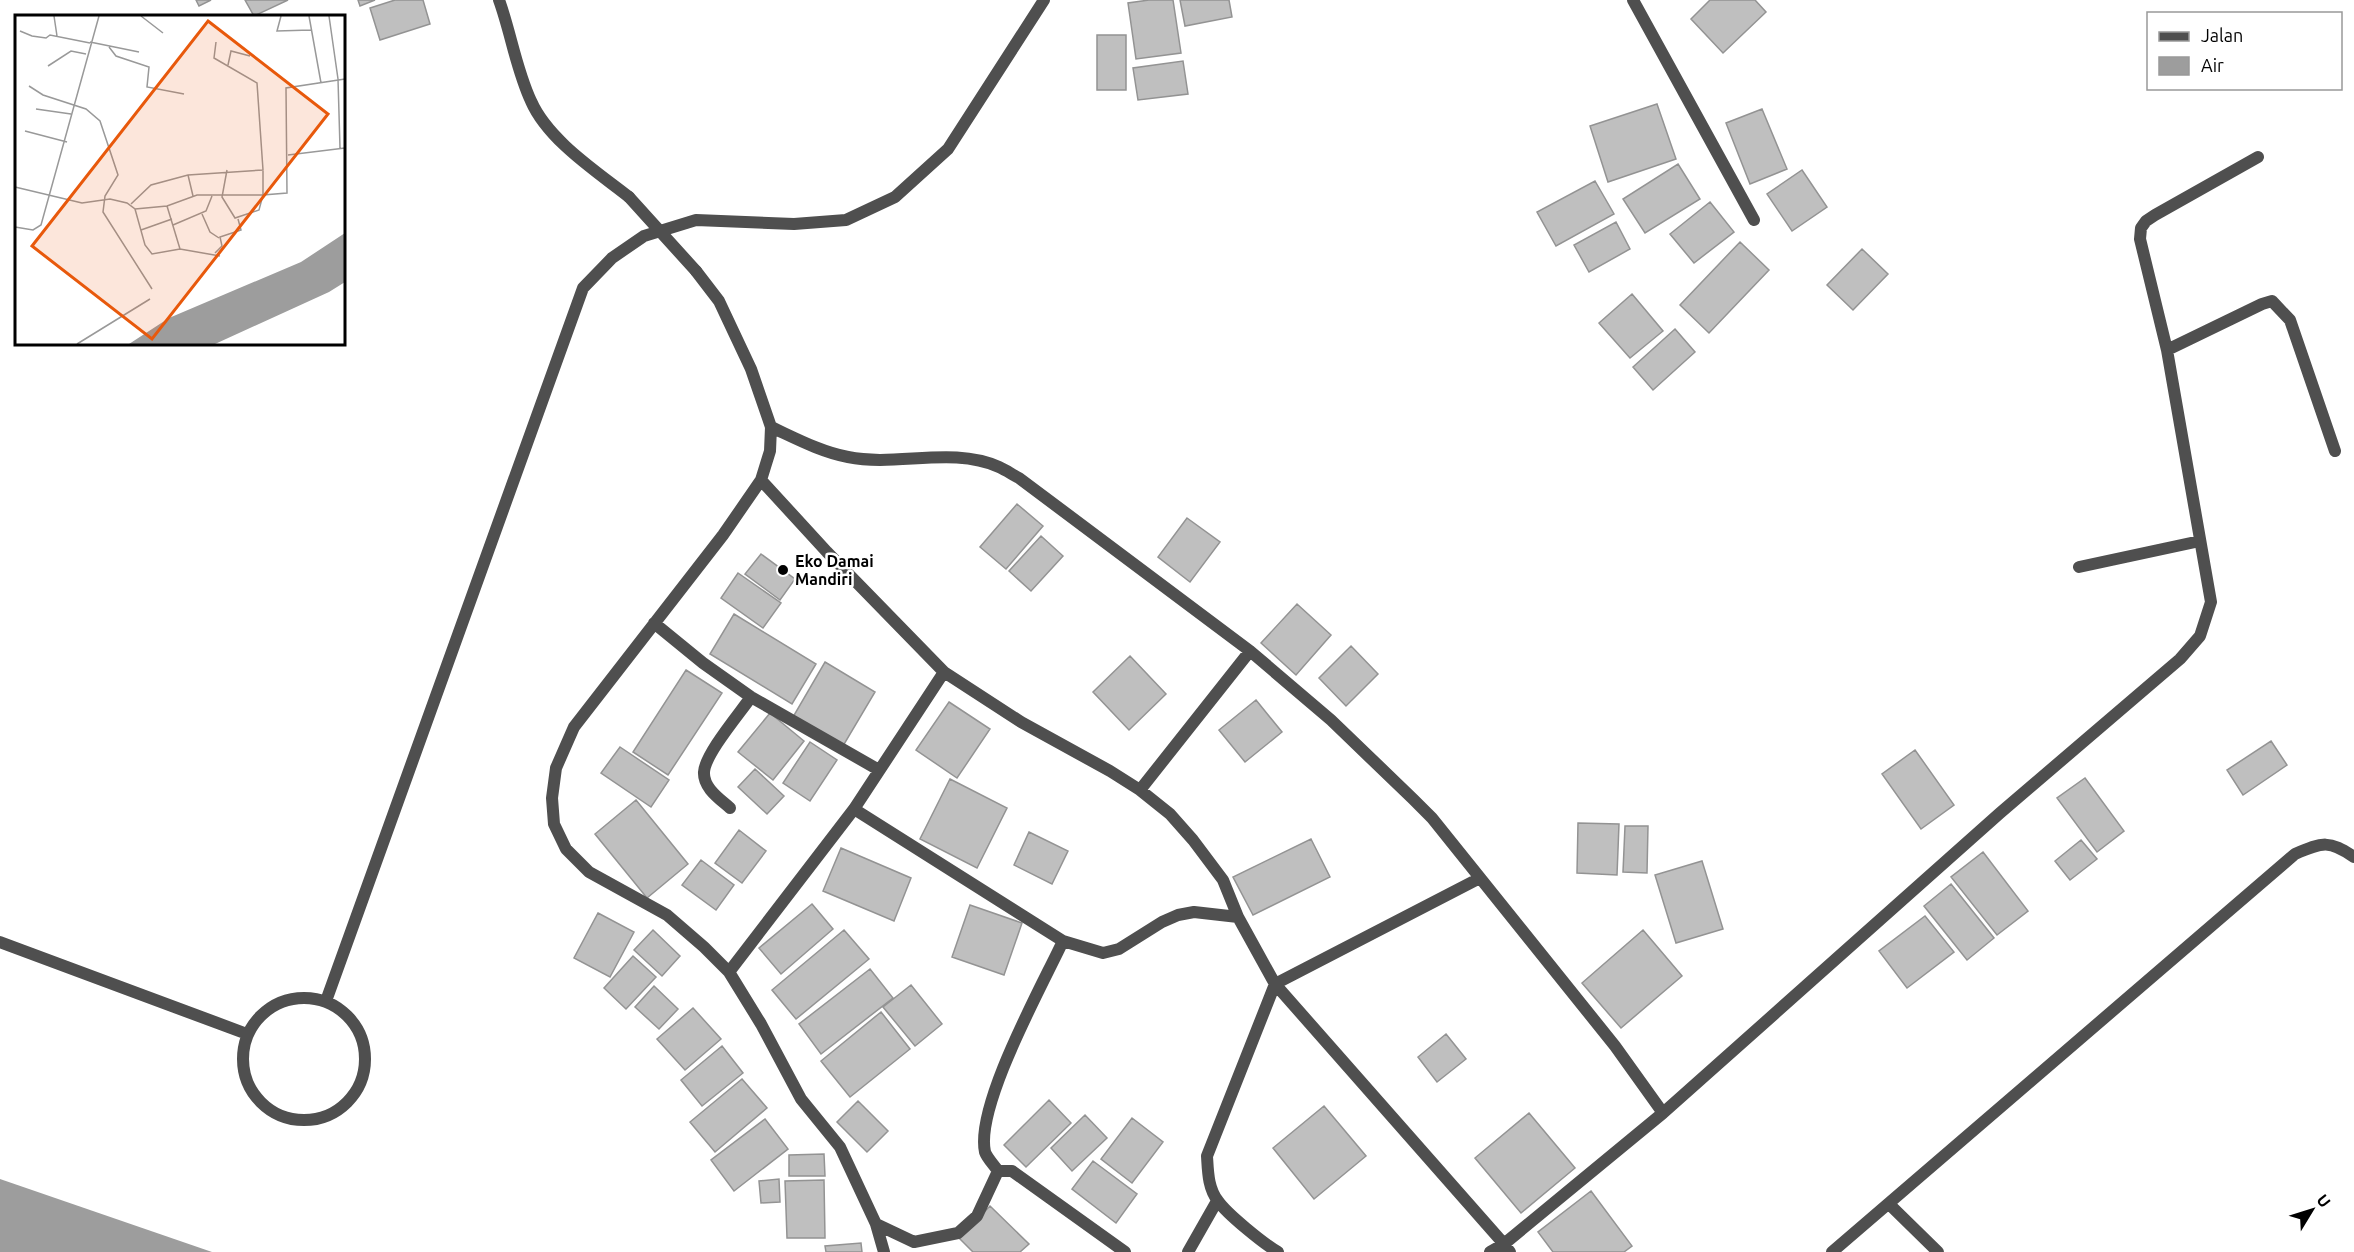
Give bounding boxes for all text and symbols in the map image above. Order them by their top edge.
legend [2147,12,2342,90]
inset map [15,15,345,345]
text: Jalan [2201,25,2243,45]
text: Air [2201,55,2224,75]
place label: Eko Damai Mandiri [795,552,874,588]
marker: Eko Damai Mandiri [776,563,790,577]
north arrow [2282,1180,2342,1240]
text: U [2313,1191,2334,1211]

